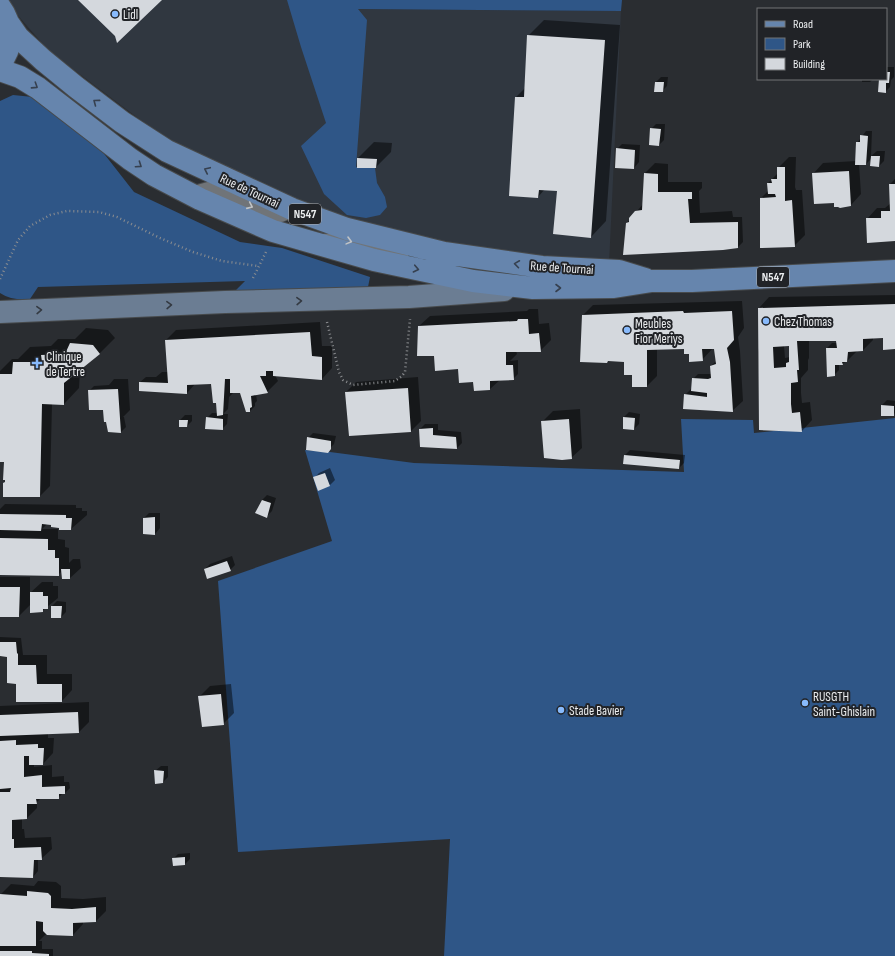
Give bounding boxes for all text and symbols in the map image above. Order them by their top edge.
place label: Lidl [123,7,138,23]
legend [757,8,887,80]
marker: Lidl [110,9,120,19]
text: Road [793,17,813,32]
text: Park [793,37,811,52]
text: Building [793,57,825,72]
one-way arrow [31,81,38,89]
one-way arrow [93,100,100,107]
one-way arrow [134,160,141,167]
one-way arrow [203,167,211,175]
street label: Rue de Tournai [217,170,282,212]
one-way arrow [246,201,253,209]
road number: N547 [289,204,321,224]
one-way arrow [345,236,352,245]
street label: Rue de Tournai [530,258,594,278]
one-way arrow [514,260,520,269]
one-way arrow [413,264,419,273]
road number: N547 [757,267,789,287]
one-way arrow [555,284,561,292]
one-way arrow [296,296,302,305]
one-way arrow [166,300,172,309]
one-way arrow [36,306,42,315]
place label: Chez Thomas [774,314,832,330]
place label: Meubles Fior Meriys [635,316,683,347]
marker: Chez Thomas [761,316,771,326]
marker: Meubles Fior Meriys [622,325,632,335]
place label: Clinique de Tertre [46,349,85,380]
marker: Clinique de Tertre [31,357,43,369]
place label: RUSGTH Saint-Ghislain [813,689,875,720]
marker: RUSGTH Saint-Ghislain [800,698,810,708]
place label: Stade Bavier [569,703,624,719]
marker: Stade Bavier [556,705,566,715]

